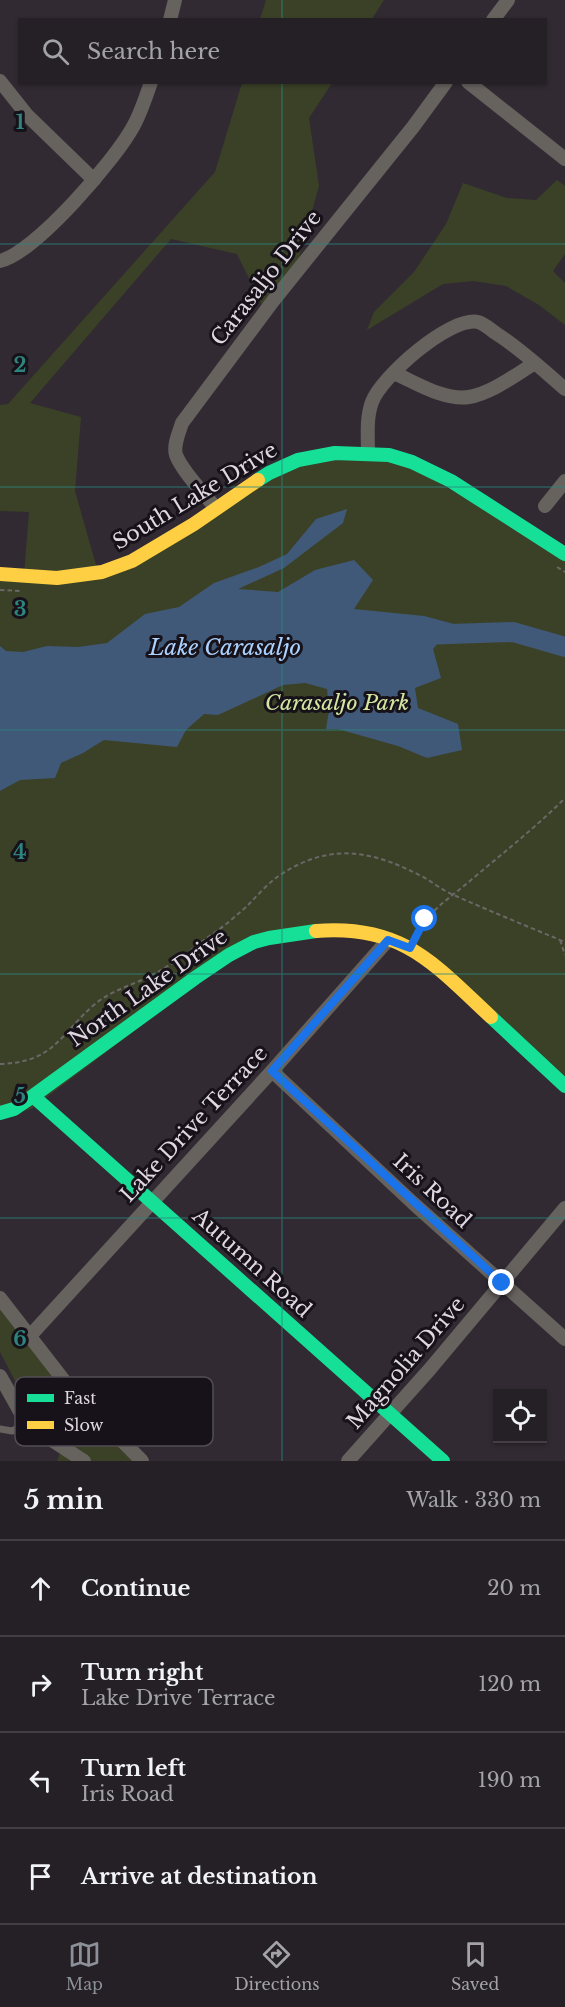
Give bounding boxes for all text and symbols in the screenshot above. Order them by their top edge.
search box [18,18,547,84]
icon: search [39,35,72,68]
text: Search here [87,38,220,65]
text: 1 [16,110,25,134]
street label: Carasaljo Drive [205,205,327,351]
text: 2 [13,353,27,377]
street label: South Lake Drive [108,437,282,555]
text: 3 [14,597,26,621]
water label: Lake Carasaljo [148,634,301,661]
park label: Carasaljo Park [265,690,409,716]
text: 4 [13,840,27,864]
route start [411,905,437,931]
street label: North Lake Drive [64,924,232,1052]
street label: Lake Drive Terrace [115,1040,273,1208]
text: 5 [14,1084,26,1108]
street label: Iris Road [388,1148,476,1234]
street label: Autumn Road [186,1202,317,1323]
route end [488,1269,514,1295]
street label: Magnolia Drive [341,1292,471,1434]
text: 6 [13,1327,27,1351]
legend [15,1377,213,1446]
text: Fast [64,1388,96,1408]
map controls [493,1389,547,1443]
button: locate [493,1389,547,1443]
text: Slow [64,1415,104,1435]
text: 5 min [24,1484,103,1516]
text: Walk · 330 m [406,1488,541,1512]
icon: ahead [24,1572,57,1605]
text: Continue [81,1575,190,1602]
text: 20 m [487,1576,541,1600]
text: Turn right [81,1659,203,1686]
icon: right [24,1668,57,1701]
text: 120 m [478,1672,541,1696]
text: Lake Drive Terrace [81,1686,275,1710]
text: Turn left [81,1755,186,1782]
icon: left [24,1764,57,1797]
text: 190 m [478,1768,541,1792]
text: Iris Road [81,1782,174,1806]
icon: arrive [24,1860,57,1893]
text: Arrive at destination [81,1863,318,1890]
tab: Map [66,1938,103,1994]
tab: Directions [234,1938,319,1994]
tab: Saved [451,1938,499,1994]

